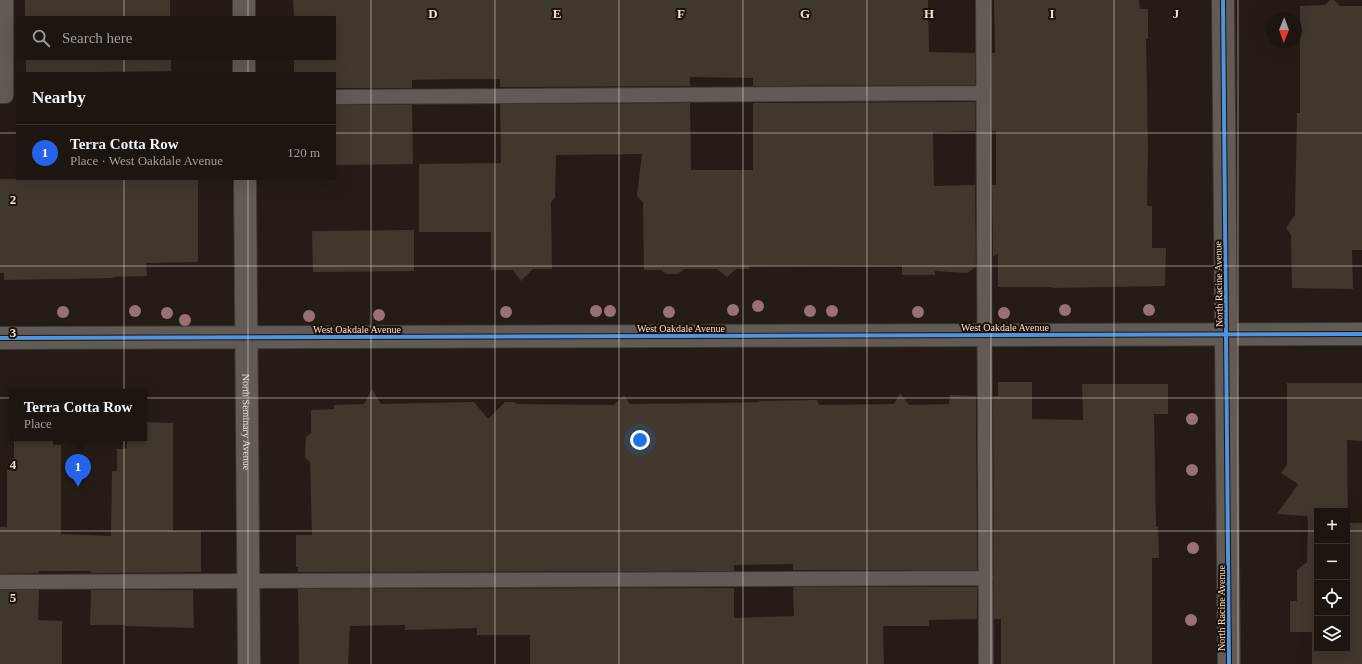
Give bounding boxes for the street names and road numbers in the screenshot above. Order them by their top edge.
street label: North Racine Avenue [1212,240,1225,327]
street label: West Oakdale Avenue [961,322,1049,333]
street label: West Oakdale Avenue [637,323,725,334]
street label: West Oakdale Avenue [313,324,401,335]
street label: North Seminary Avenue [241,374,252,471]
street label: North Racine Avenue [1216,564,1227,651]

